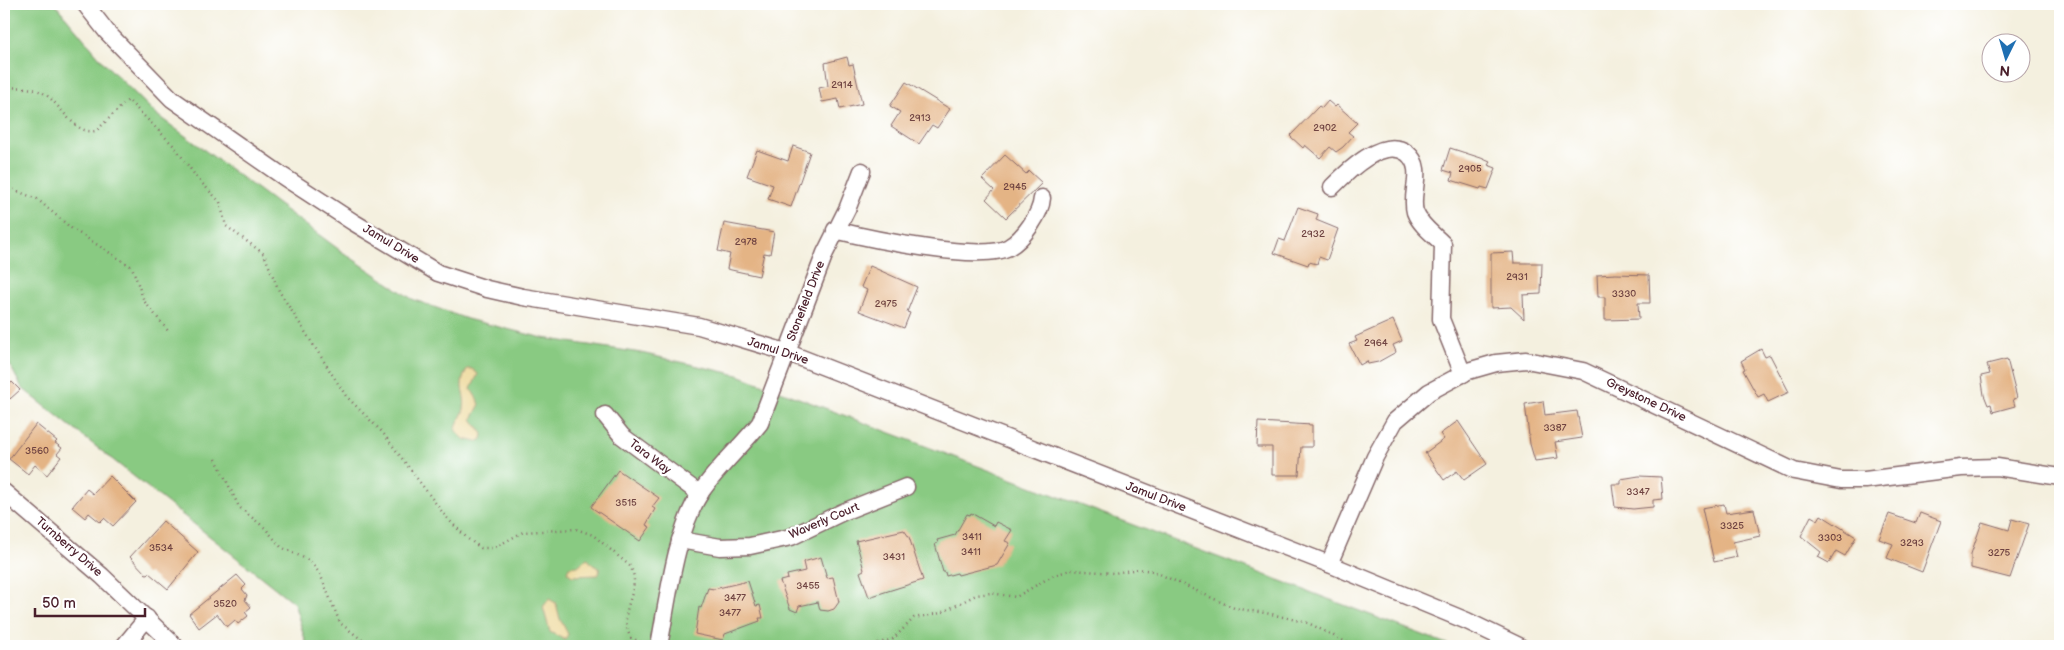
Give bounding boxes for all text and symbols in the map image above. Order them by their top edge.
north arrow [1982,32,2032,82]
text: N [1999,62,2011,79]
house number: 2914 [831,79,853,91]
house number: 2913 [909,112,931,124]
house number: 2902 [1313,122,1337,134]
house number: 2905 [1458,163,1482,175]
house number: 2945 [1003,181,1027,193]
street label: Jamul Drive [360,221,422,267]
house number: 2932 [1301,228,1325,240]
house number: 2978 [735,236,757,248]
street label: Stonefield Drive [784,259,828,343]
house number: 2931 [1506,271,1528,283]
house number: 3330 [1612,288,1636,300]
house number: 2975 [875,298,897,310]
street label: Jamul Drive [745,334,811,368]
house number: 2964 [1364,337,1388,349]
street label: Greystone Drive [1603,375,1689,425]
house number: 3387 [1543,422,1567,434]
street label: Tara Way [626,436,674,478]
house number: 3560 [25,445,49,457]
street label: Jamul Drive [1124,479,1188,515]
house number: 3347 [1626,486,1650,498]
house number: 3515 [615,497,637,509]
street label: Waverly Court [787,499,862,543]
street label: Turnberry Drive [33,514,105,580]
house number: 3325 [1720,520,1744,532]
house number: 3411 [962,531,982,543]
house number: 3303 [1818,532,1842,544]
house number: 3293 [1900,537,1924,549]
house number: 3534 [149,542,173,554]
house number: 3411 [961,546,981,558]
house number: 3275 [1988,547,2011,559]
house number: 3431 [883,551,905,563]
house number: 3455 [796,580,820,592]
scale bar [35,585,145,617]
house number: 3477 [724,592,746,604]
text: 50 m [42,594,76,613]
house number: 3520 [213,598,237,610]
house number: 3477 [719,607,741,619]

